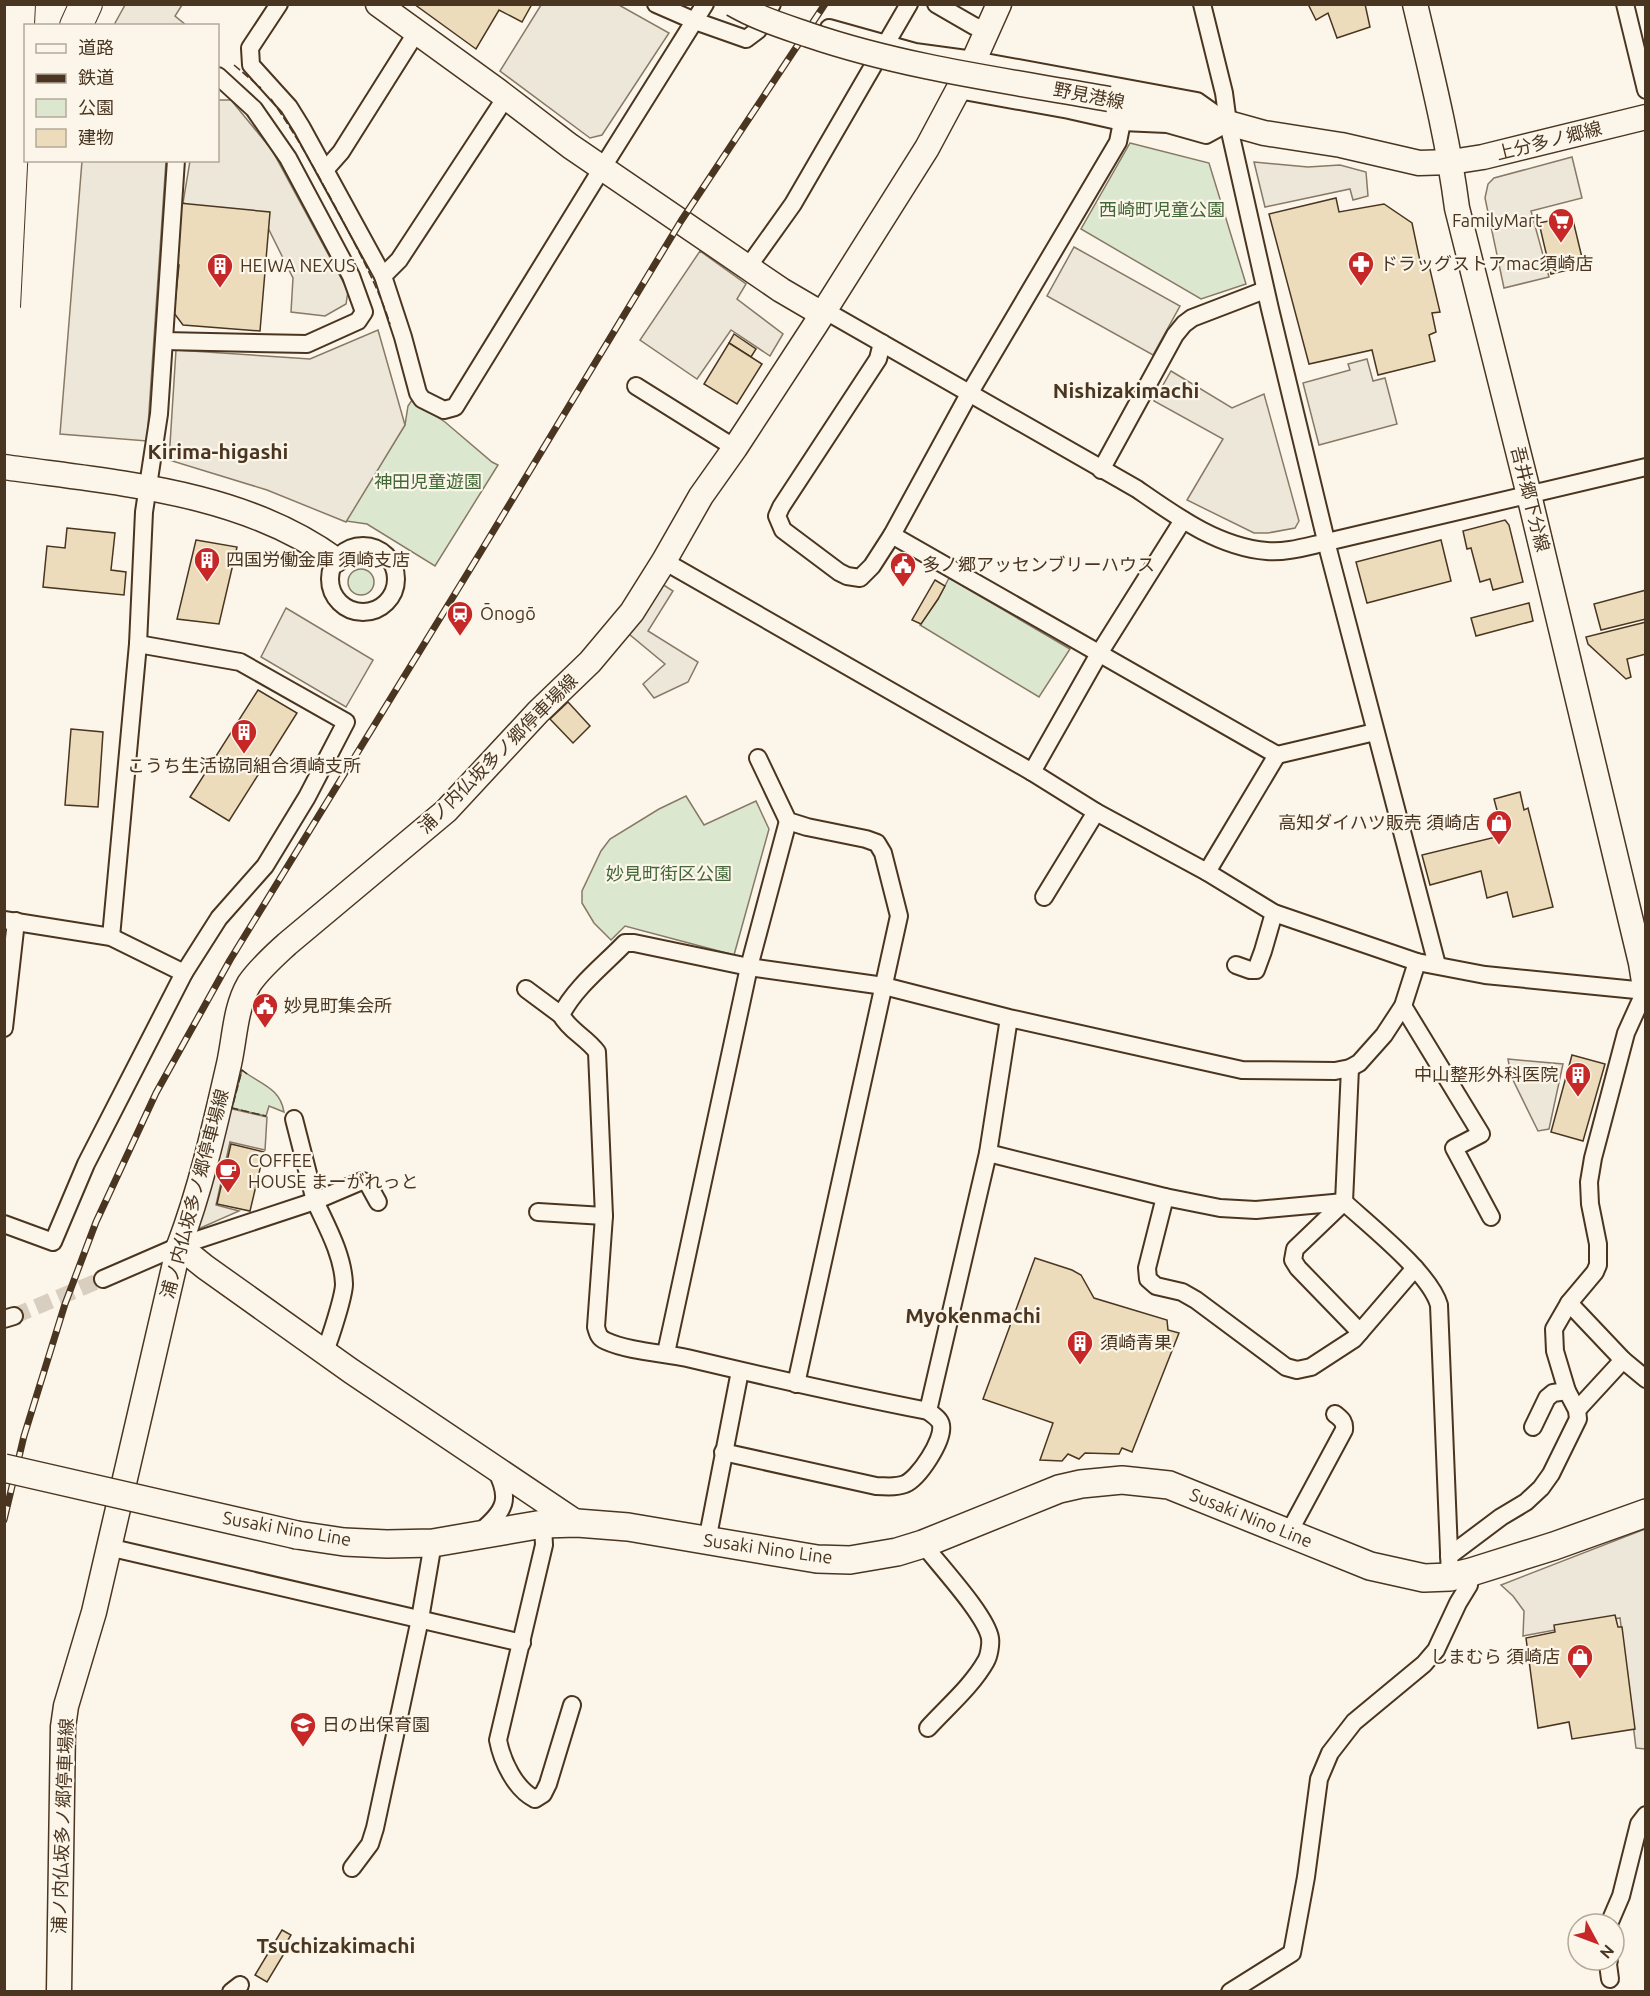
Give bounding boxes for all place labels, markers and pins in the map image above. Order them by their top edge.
supermarket icon: FamilyMart [1546,206,1576,244]
place label: FamilyMart [1452,210,1542,230]
pharmacy icon: ドラッグストアmac須崎店 [1346,249,1376,287]
building icon: HEIWA NEXUS [205,251,235,289]
place label: ドラッグストアmac須崎店 [1380,253,1593,273]
place label: HEIWA NEXUS [240,255,355,275]
building icon: 四国労働金庫 須崎支店 [192,545,222,583]
place label: 四国労働金庫 須崎支店 [226,549,410,569]
public building icon: 多ノ郷アッセンブリーハウス [888,550,918,588]
place label: 多ノ郷アッセンブリーハウス [922,554,1155,574]
station icon: Ōnogō [445,599,475,637]
place label: Ōnogō [480,603,536,623]
building icon: こうち生活協同組合須崎支所 [229,717,259,755]
place label: こうち生活協同組合須崎支所 [127,755,361,775]
shop icon: 高知ダイハツ販売 須崎店 [1484,808,1514,846]
place label: 高知ダイハツ販売 須崎店 [1278,812,1480,832]
public building icon: 妙見町集会所 [250,991,280,1029]
place label: 妙見町集会所 [284,995,392,1015]
building icon: 中山整形外科医院 [1563,1060,1593,1098]
place label: 中山整形外科医院 [1414,1064,1558,1084]
place label: COFFEE HOUSE まーがれっと [248,1150,418,1191]
cafe icon: COFFEE HOUSE まーがれっと [213,1156,243,1194]
building icon: 須崎青果 [1065,1328,1095,1366]
place label: 須崎青果 [1100,1332,1172,1352]
shop icon: しまむら 須崎店 [1565,1642,1595,1680]
place label: しまむら 須崎店 [1430,1646,1560,1666]
school or university icon: 日の出保育園 [288,1710,318,1748]
place label: 日の出保育園 [322,1714,430,1734]

